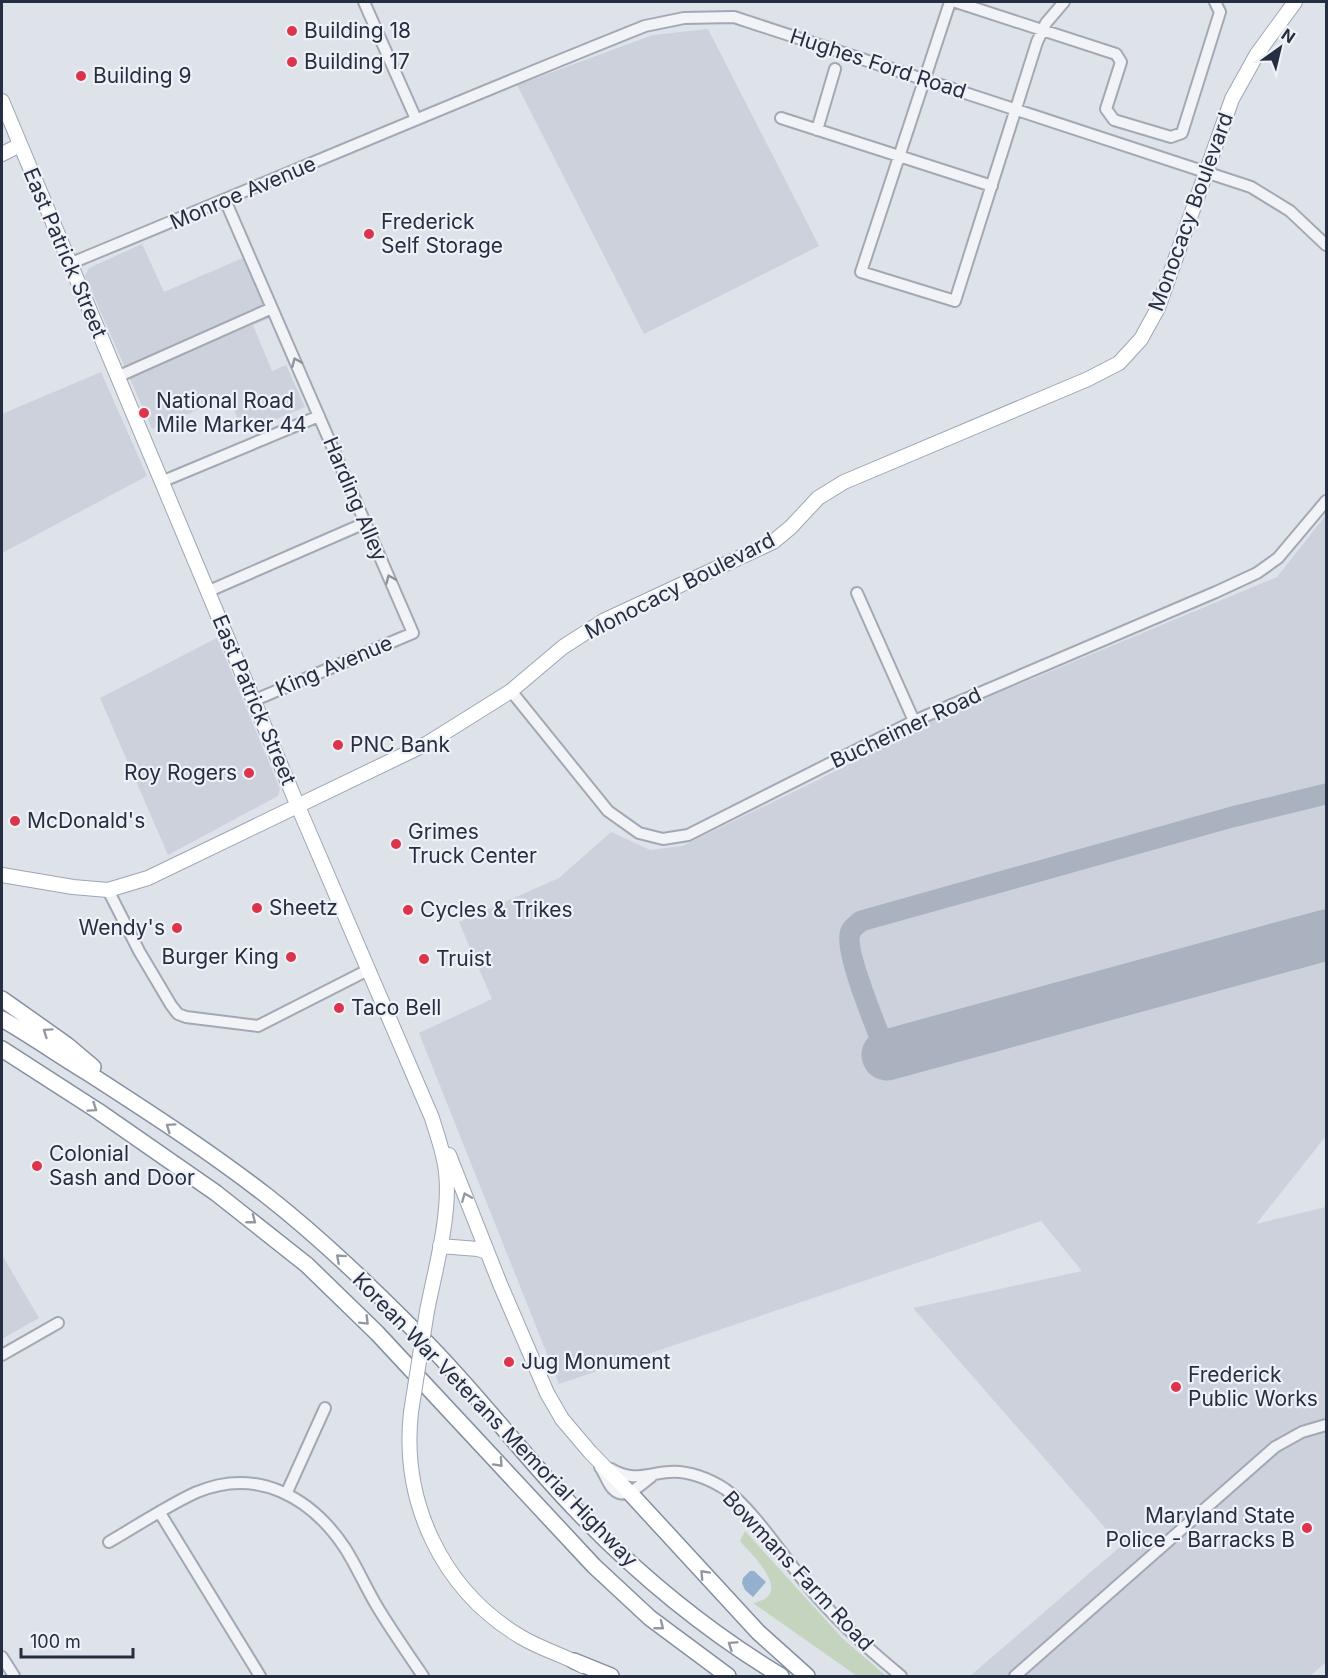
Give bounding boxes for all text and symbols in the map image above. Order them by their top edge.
place label: Building 18 [304,18,411,43]
north arrow [1250,18,1310,78]
street label: Hughes Ford Road [787,23,969,104]
marker: Building 18 [285,24,299,38]
text: N [1278,24,1299,47]
place label: Building 17 [304,49,410,74]
marker: Building 17 [285,55,299,69]
place label: Building 9 [93,63,192,88]
marker: Building 9 [74,69,88,83]
street label: Monocacy Boulevard [1143,109,1238,315]
street label: Monroe Avenue [166,151,320,235]
street label: East Patrick Street [18,164,113,342]
place label: Frederick Self Storage [381,209,503,258]
marker: Frederick Self Storage [362,227,376,241]
one-way arrow [291,357,303,368]
place label: National Road Mile Marker 44 [156,388,307,437]
marker: National Road Mile Marker 44 [137,406,151,420]
street label: Harding Alley [318,433,393,565]
street label: Monocacy Boulevard [581,527,779,644]
one-way arrow [385,575,397,586]
street label: East Patrick Street [207,611,302,789]
street label: King Avenue [272,630,396,701]
street label: Bucheimer Road [827,682,985,773]
place label: PNC Bank [350,732,450,757]
marker: PNC Bank [331,738,345,752]
place label: Roy Rogers [124,760,237,785]
marker: Roy Rogers [242,766,256,780]
place label: McDonald's [27,808,145,833]
marker: McDonald's [8,814,22,828]
place label: Grimes Truck Center [408,819,537,868]
marker: Grimes Truck Center [389,837,403,851]
place label: Sheetz [269,895,338,920]
place label: Cycles & Trikes [420,897,573,922]
marker: Sheetz [250,901,264,915]
marker: Cycles & Trikes [401,903,415,917]
place label: Wendy's [79,915,165,940]
marker: Wendy's [170,921,184,935]
place label: Burger King [162,944,279,969]
place label: Truist [436,946,492,971]
marker: Burger King [284,950,298,964]
marker: Truist [417,952,431,966]
place label: Taco Bell [351,995,441,1020]
marker: Taco Bell [332,1001,346,1015]
one-way arrow [43,1028,54,1039]
one-way arrow [86,1101,97,1112]
one-way arrow [166,1123,177,1134]
place label: Colonial Sash and Door [49,1141,195,1190]
marker: Colonial Sash and Door [30,1159,44,1173]
one-way arrow [461,1193,473,1204]
one-way arrow [246,1213,257,1224]
one-way arrow [336,1254,347,1265]
street label: Korean War Veterans Memorial Highway [348,1267,643,1572]
one-way arrow [359,1314,369,1325]
place label: Jug Monument [521,1349,671,1374]
marker: Jug Monument [502,1355,516,1369]
place label: Frederick Public Works [1188,1362,1318,1411]
marker: Frederick Public Works [1169,1380,1183,1394]
one-way arrow [492,1456,503,1467]
street label: Bowmans Farm Road [718,1485,879,1656]
place label: Maryland State Police - Barracks B [1106,1503,1295,1552]
marker: Maryland State Police - Barracks B [1300,1521,1314,1535]
one-way arrow [700,1570,711,1580]
one-way arrow [653,1618,664,1629]
scale bar [21,1621,134,1659]
text: 100 m [30,1631,81,1652]
one-way arrow [728,1641,739,1652]

